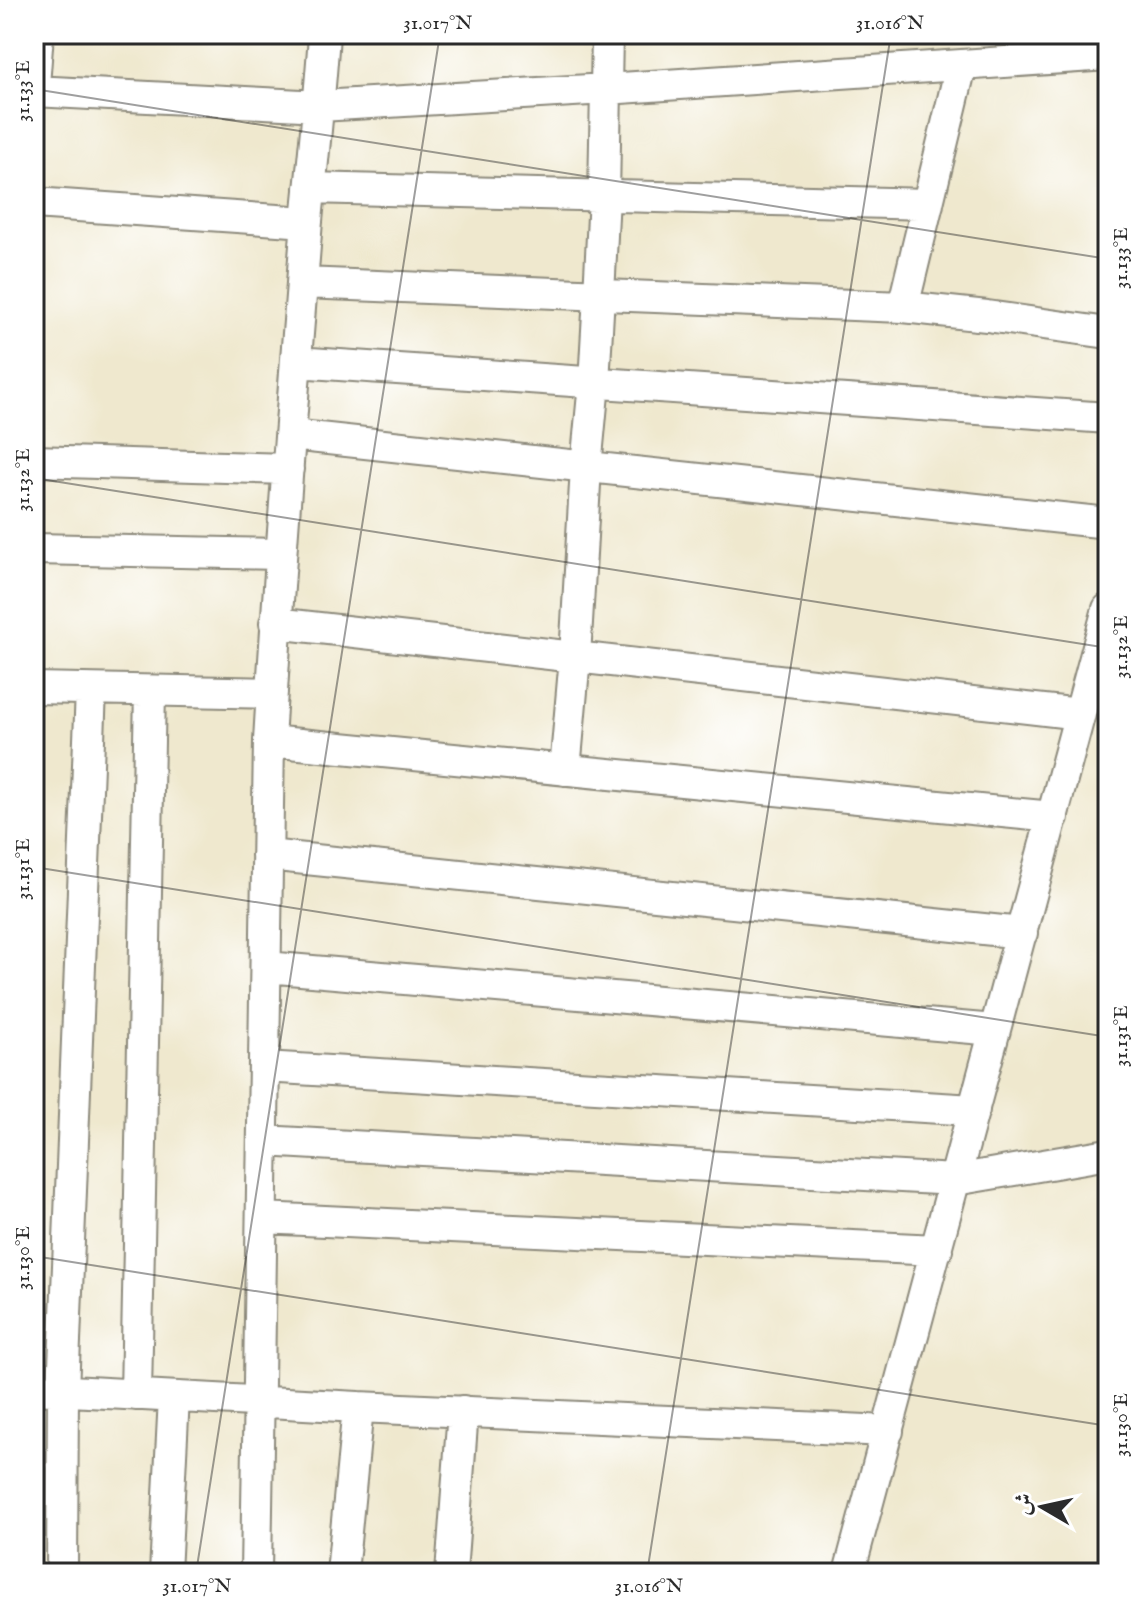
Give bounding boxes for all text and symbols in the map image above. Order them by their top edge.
text: 31.017°N [403,11,473,36]
text: 31.016°N [856,11,924,36]
text: 31.133°E [11,60,36,122]
text: 31.133°E [1109,227,1134,289]
text: 31.132°E [11,448,36,512]
text: 31.132°E [1109,615,1134,679]
text: 31.131°E [11,838,36,900]
text: 31.131°E [1109,1005,1134,1067]
text: 31.130°E [11,1226,36,1290]
text: 31.130°E [1109,1393,1134,1457]
north arrow [1002,1467,1082,1547]
text: ش [1009,1491,1040,1517]
text: 31.017°N [162,1574,232,1599]
text: 31.016°N [615,1574,683,1599]

